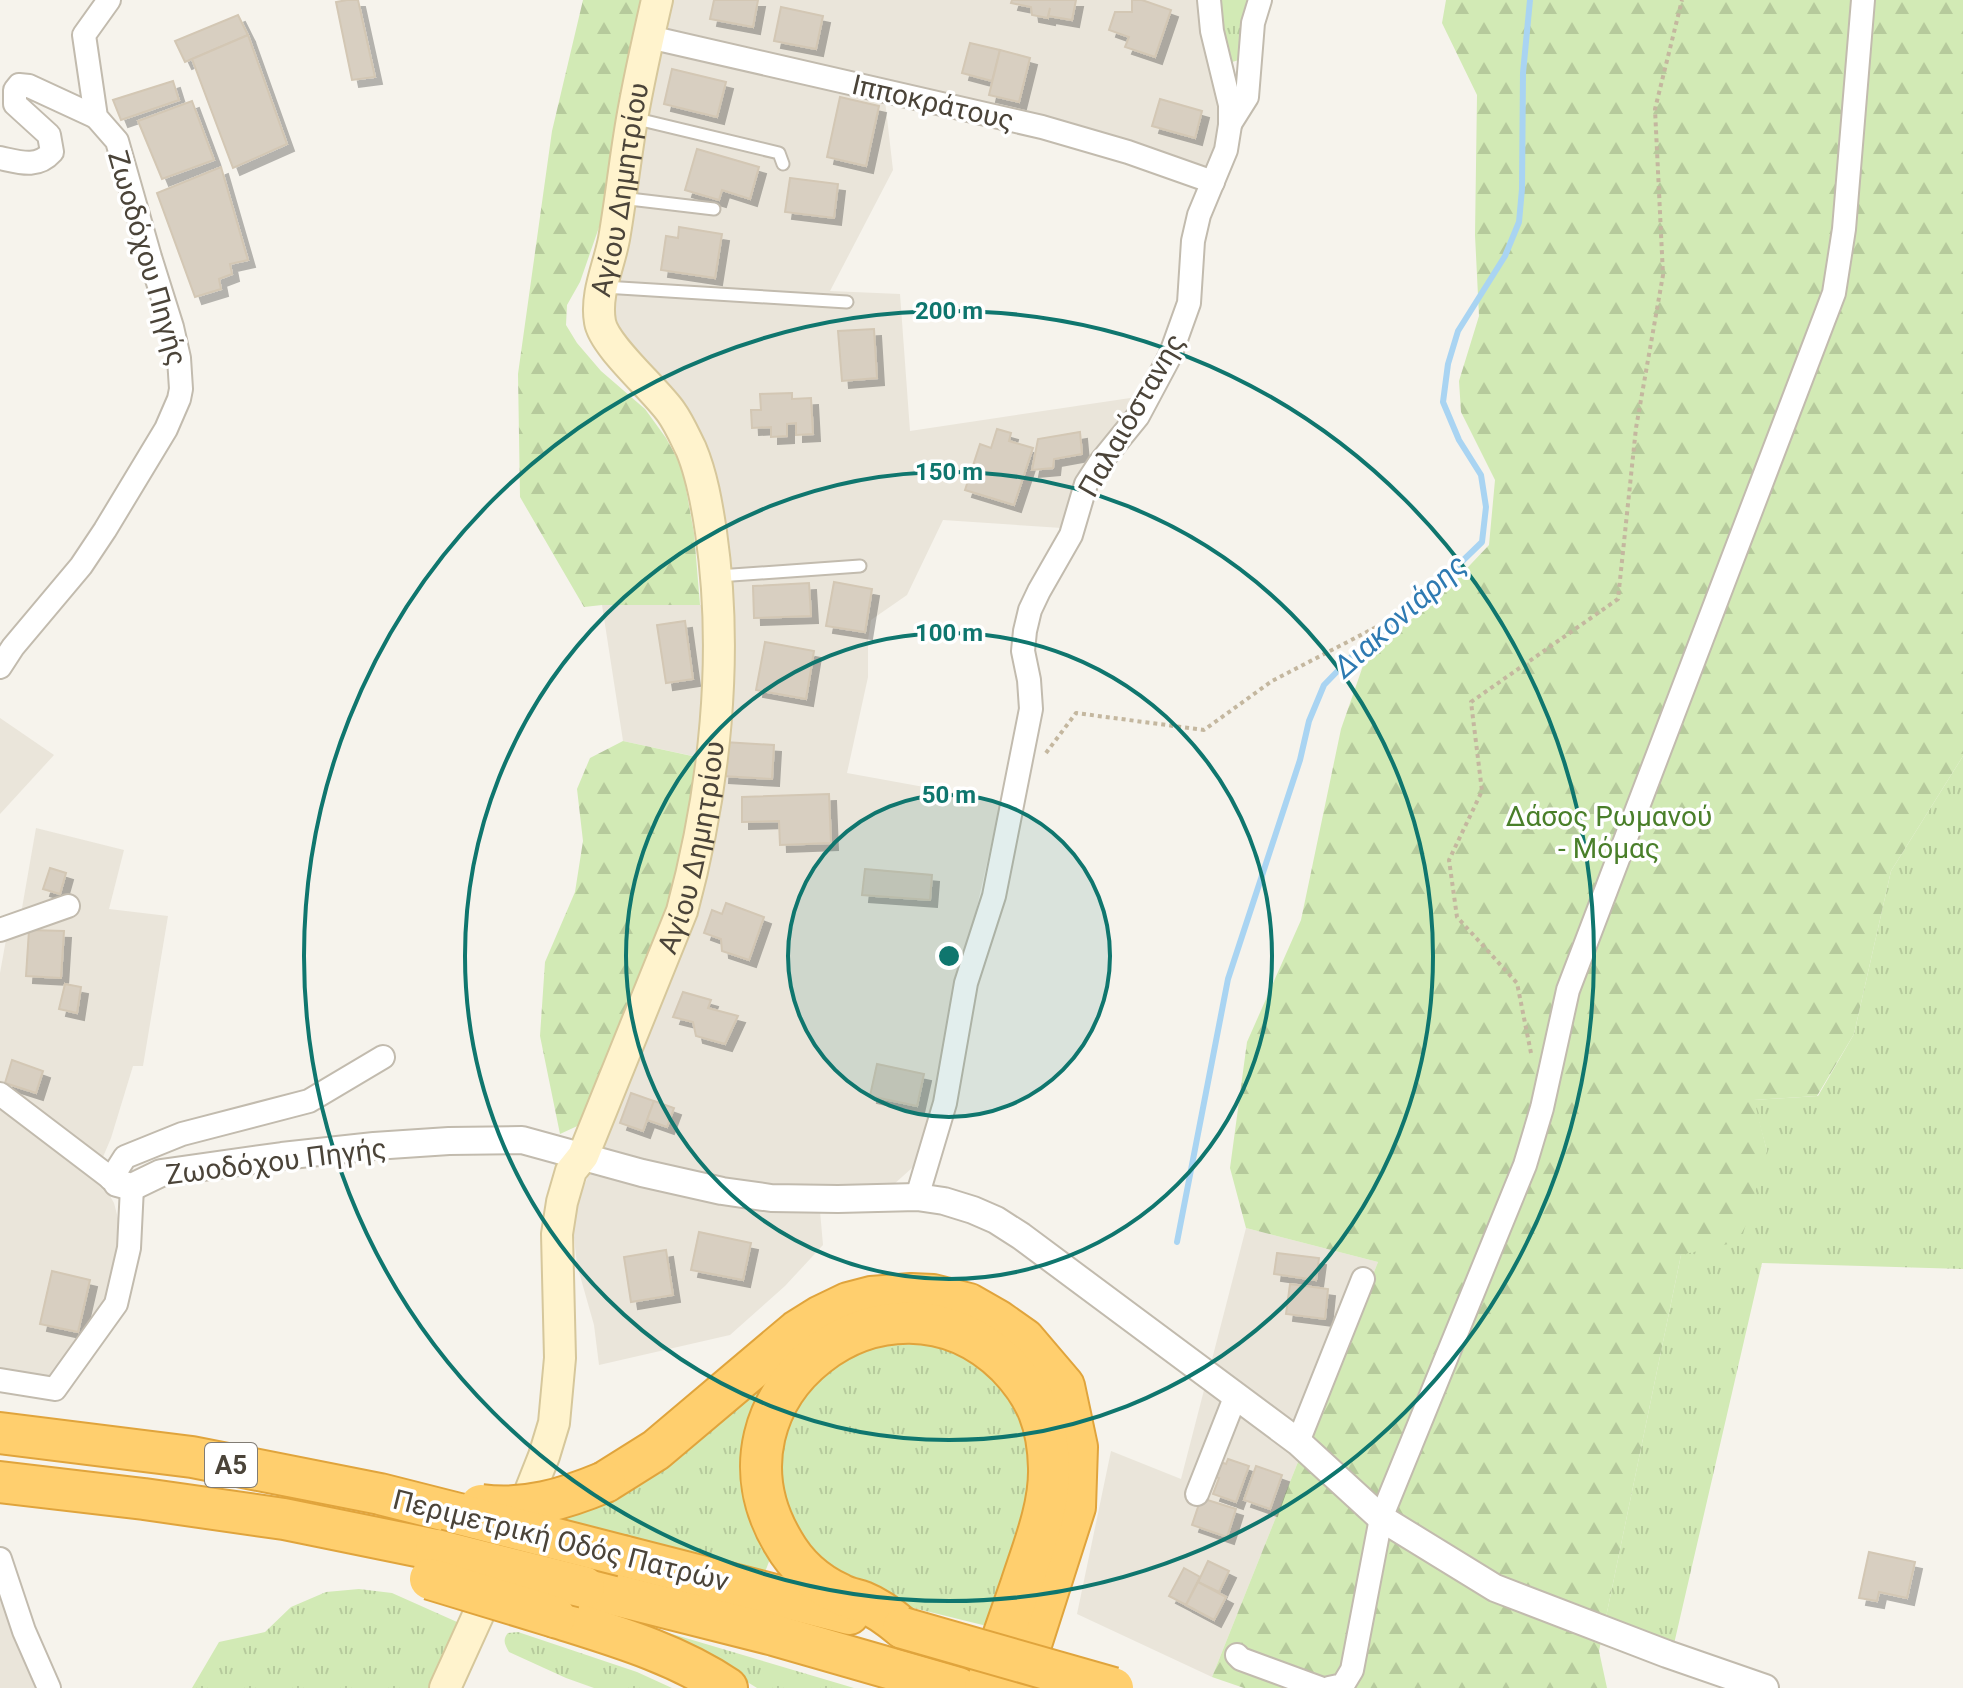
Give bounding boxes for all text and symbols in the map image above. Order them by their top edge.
street label: Ιπποκράτους [849,68,1017,137]
street label: Αγίου Δημητρίου [584,80,656,300]
street label: Ζωοδόχου Πηγής [101,147,194,369]
text: 200 m [915,297,983,325]
street label: Παλαιόστανης [1071,328,1191,503]
text: 150 m [915,458,983,486]
water label: Διακονιάρης [1324,547,1473,686]
text: 100 m [915,619,983,647]
street label: Αγίου Δημητρίου [651,739,731,958]
text: 50 m [922,781,976,809]
park label: Δάσος Ρωμανού - Μόμας [1506,800,1712,865]
centre of rings [935,942,963,970]
street label: Ζωοδόχου Πηγής [164,1132,388,1191]
road number: Α5 [205,1443,257,1487]
street label: Περιμετρική Οδός Πατρών [390,1483,733,1598]

